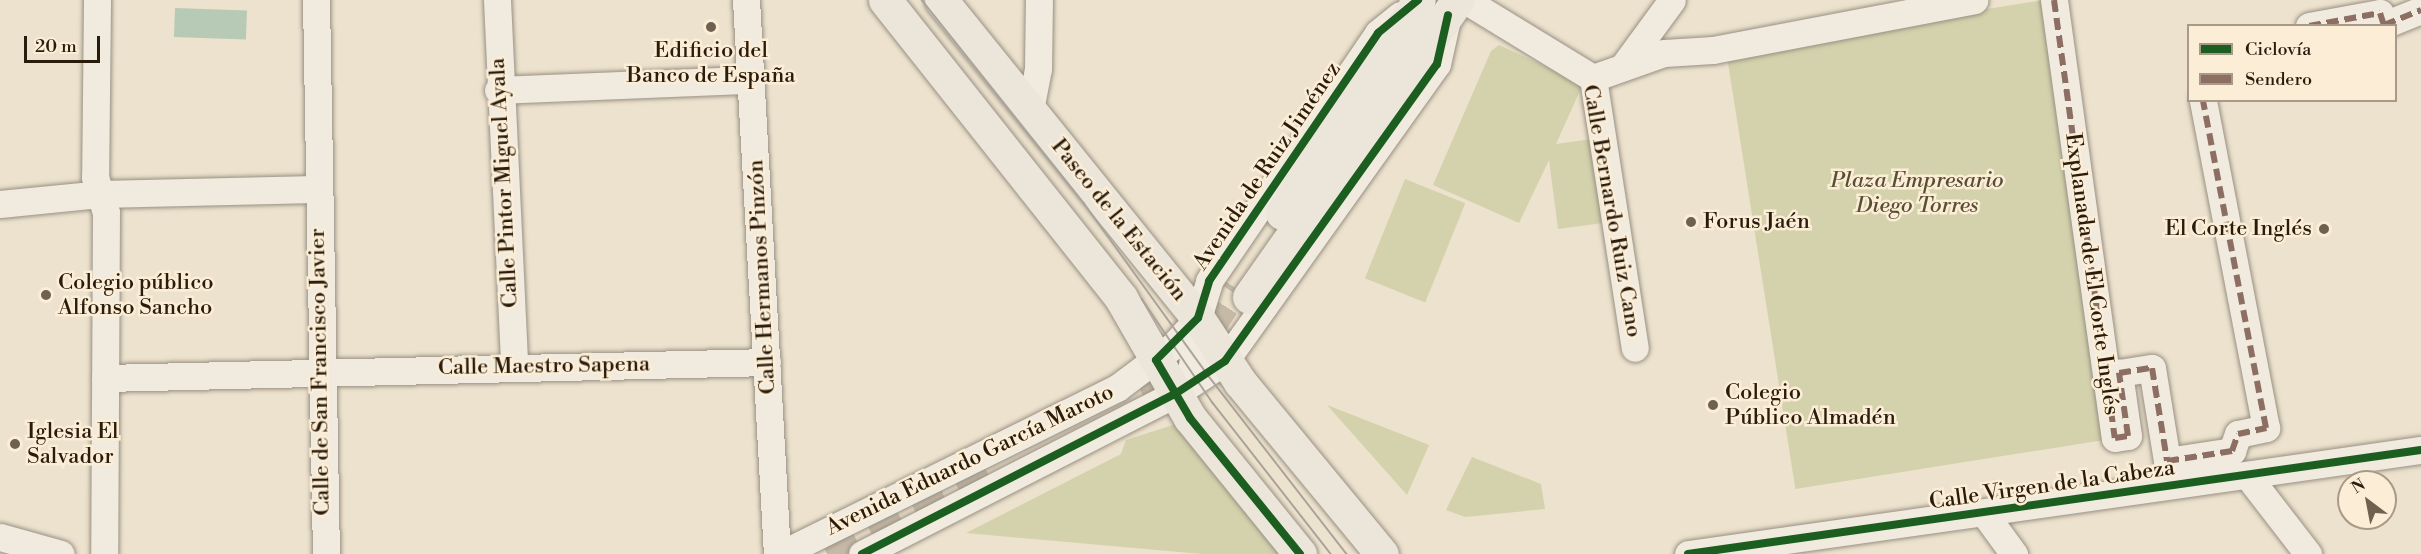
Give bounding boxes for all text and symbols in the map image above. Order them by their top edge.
marker: Edificio del Banco de España [704,20,718,34]
scale bar [27,24,104,62]
legend [2187,24,2397,102]
text: 20 m [35,35,77,58]
place label: Edificio del Banco de España [627,37,795,88]
text: Ciclovía [2245,38,2311,61]
street label: Calle Pintor Miguel Ayala [484,57,524,309]
street label: Avenida de Ruiz Jiménez [1188,57,1346,275]
text: Sendero [2245,68,2312,91]
street label: Calle Bernardo Ruiz Cano [1577,83,1647,339]
street label: Explanada de El Corte Inglés [2059,131,2125,417]
street label: Paseo de la Estación [1045,134,1193,306]
street label: Calle Hermanos Pinzón [743,159,781,395]
park label: Plaza Empresario Diego Torres [1830,167,2004,218]
place label: Forus Jaén [1703,209,1810,235]
marker: Forus Jaén [1684,215,1698,229]
place label: El Corte Inglés [2165,216,2312,242]
marker: El Corte Inglés [2317,222,2331,236]
street label: Calle de San Francisco Javier [304,228,336,516]
place label: Colegio público Alfonso Sancho [58,269,214,320]
marker: Colegio público Alfonso Sancho [39,288,53,302]
street label: Calle Maestro Sapena [438,351,650,381]
street label: Avenida Eduardo García Maroto [822,379,1118,541]
place label: Colegio Público Almadén [1725,379,1896,430]
marker: Colegio Público Almadén [1706,398,1720,412]
place label: Iglesia El Salvador [27,418,119,470]
marker: Iglesia El Salvador [8,437,22,451]
street label: Calle Virgen de la Cabeza [1927,455,2177,515]
north arrow [2337,470,2397,530]
text: N [2348,475,2369,498]

